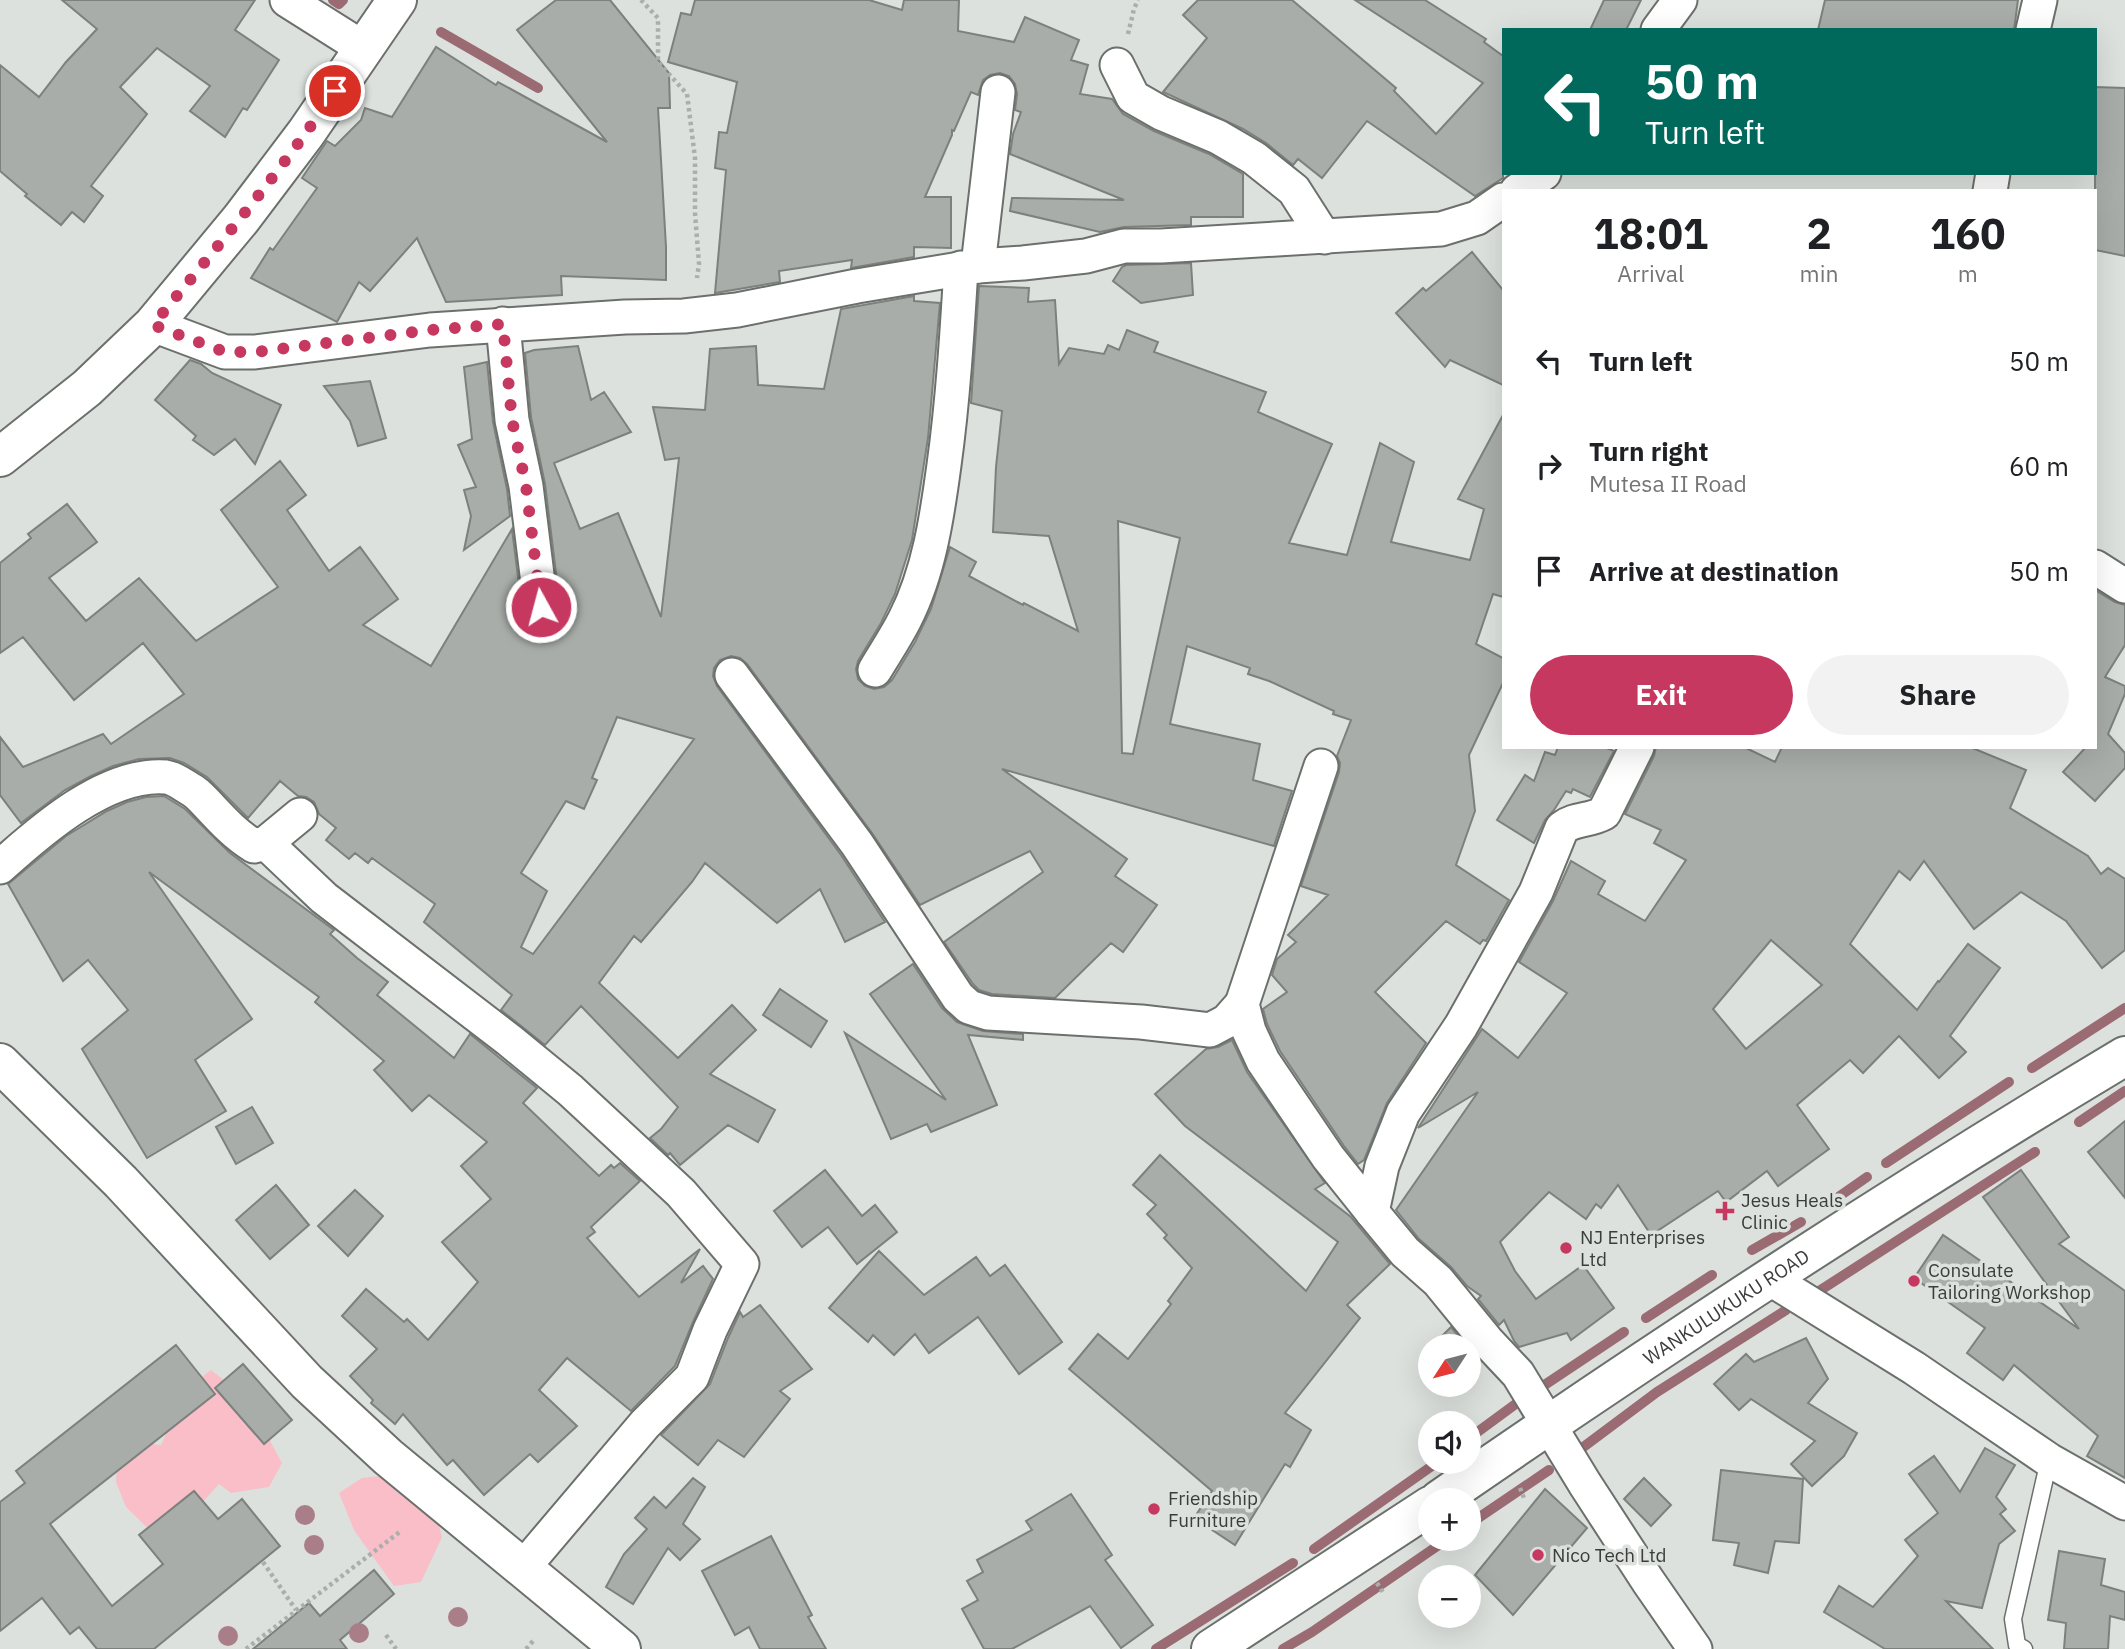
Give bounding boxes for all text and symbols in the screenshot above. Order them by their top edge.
text: 50 m [1645,49,1759,112]
icon: left [1530,56,1621,147]
pin [305,61,365,121]
icon: arrive [316,72,354,110]
text: Turn left [1645,111,1765,153]
text: 18:01 [1593,206,1708,261]
text: 2 [1806,206,1832,261]
text: 160 [1930,206,2006,261]
text: Arrival [1617,258,1684,288]
text: min [1800,258,1838,288]
text: m [1958,258,1978,288]
icon: left [1530,342,1568,380]
text: Turn left [1589,344,1692,378]
text: 50 m [2009,344,2069,378]
text: Turn right [1589,434,1708,468]
icon: right [1530,447,1568,485]
text: 60 m [2009,449,2069,483]
text: Mutesa II Road [1589,468,1747,498]
icon: arrive [1530,552,1568,590]
text: Arrive at destination [1589,554,1839,588]
text: 50 m [2009,554,2069,588]
position arrow [504,570,578,644]
button: Exit [1530,655,1793,735]
button: Share [1807,655,2069,735]
place label: Jesus Heals Clinic [1741,1188,1843,1234]
marker: Jesus Heals Clinic [1715,1201,1735,1221]
place label: NJ Enterprises Ltd [1580,1225,1705,1271]
marker: NJ Enterprises Ltd [1558,1240,1574,1256]
street label: WANKULUKUKU ROAD [1638,1244,1814,1370]
place label: Consulate Tailoring Workshop [1928,1258,2091,1304]
marker: Consulate Tailoring Workshop [1906,1273,1922,1289]
north arrow [1418,1334,1480,1396]
map controls [1418,1334,1481,1628]
button: sound [1418,1411,1481,1474]
place label: Friendship Furniture [1168,1486,1258,1532]
button: + [1418,1488,1481,1551]
marker: Friendship Furniture [1146,1501,1162,1517]
place label: Nico Tech Ltd [1552,1543,1667,1567]
marker: Nico Tech Ltd [1530,1547,1546,1563]
button: − [1418,1565,1481,1628]

